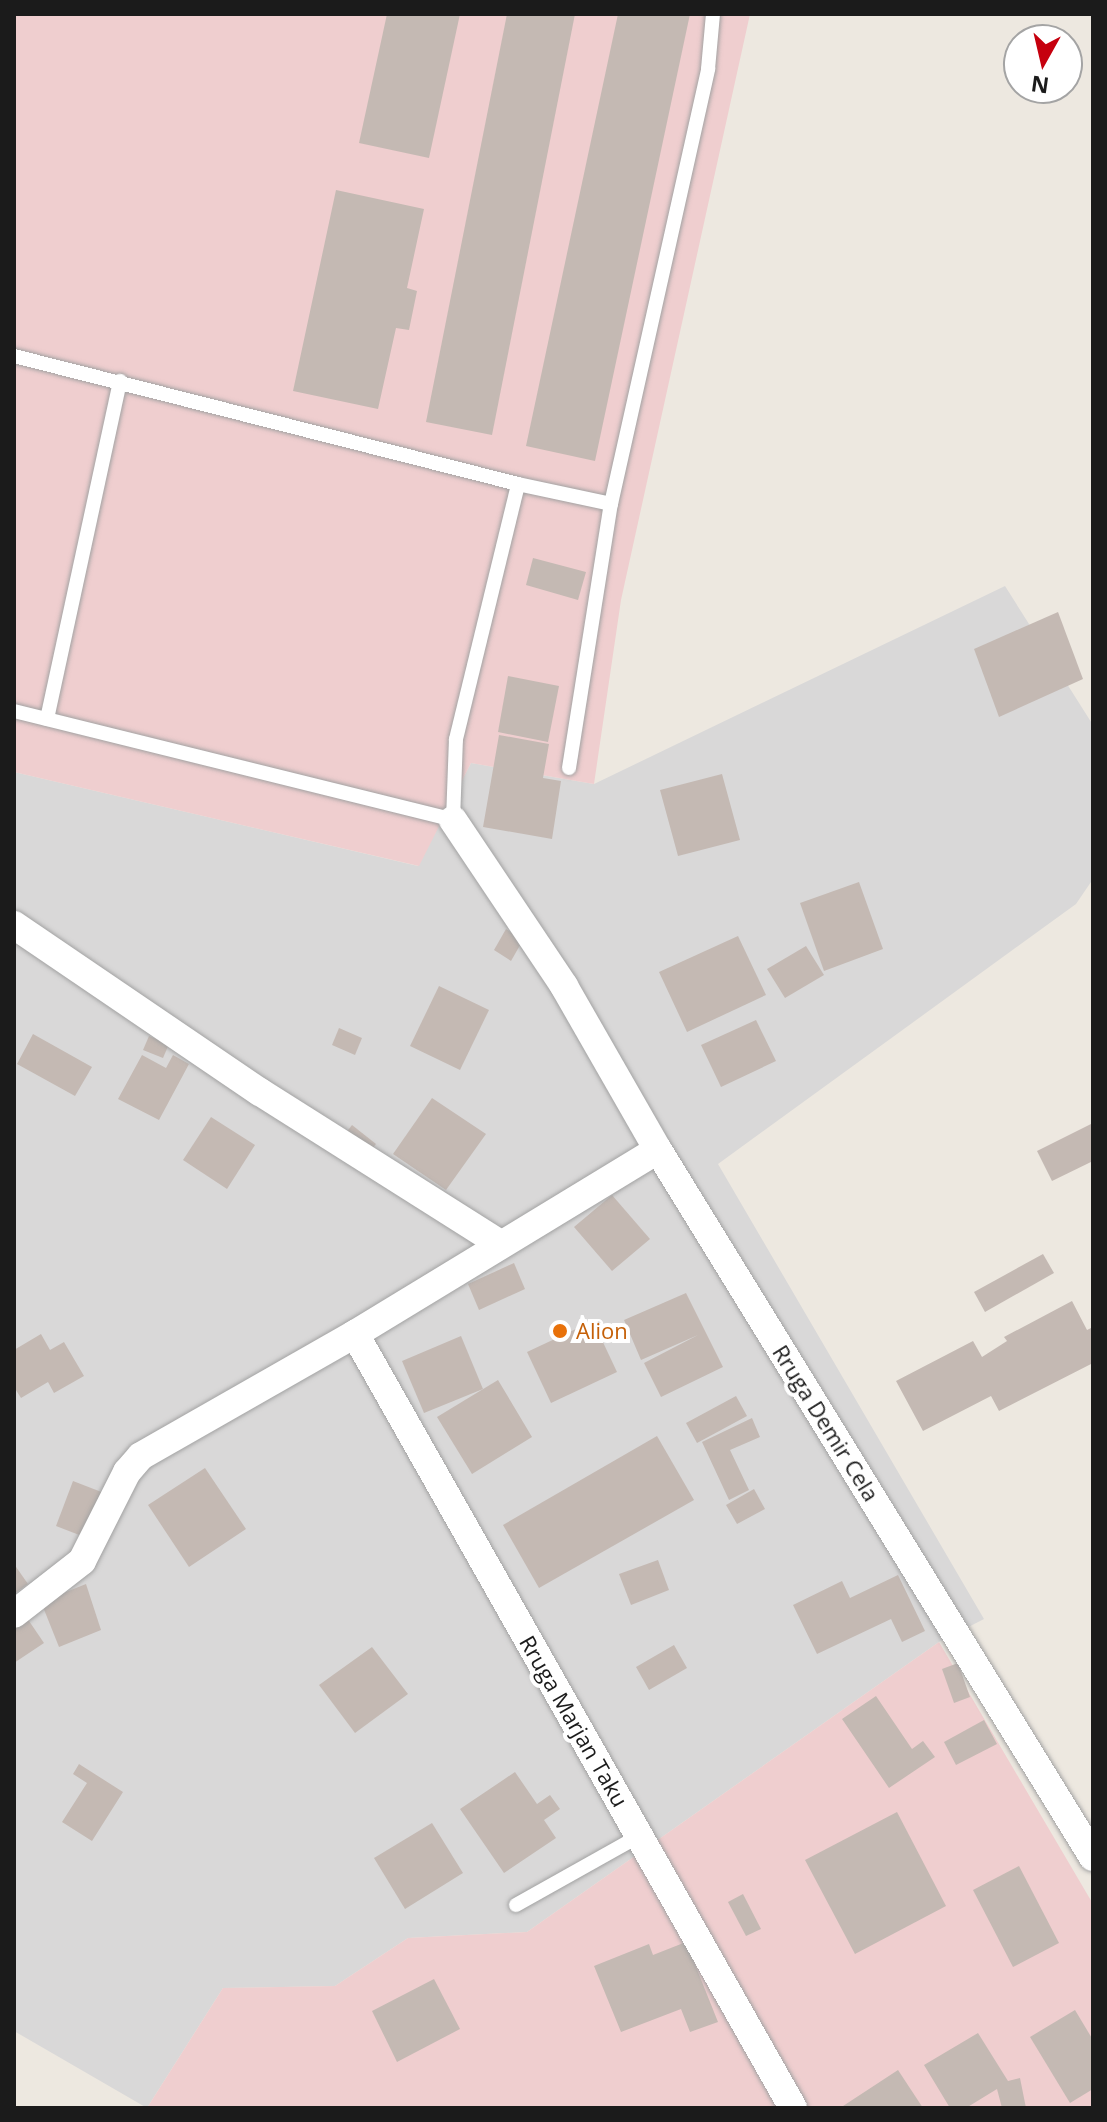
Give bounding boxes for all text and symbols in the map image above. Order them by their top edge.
north arrow [1003,24,1083,104]
text: N [1029,70,1051,102]
place label: Alion [576,1318,628,1344]
marker: Alion [551,1322,569,1340]
street label: Rruga Demir Cela [767,1340,885,1506]
street label: Rruga Marjan Taku [514,1631,634,1811]

